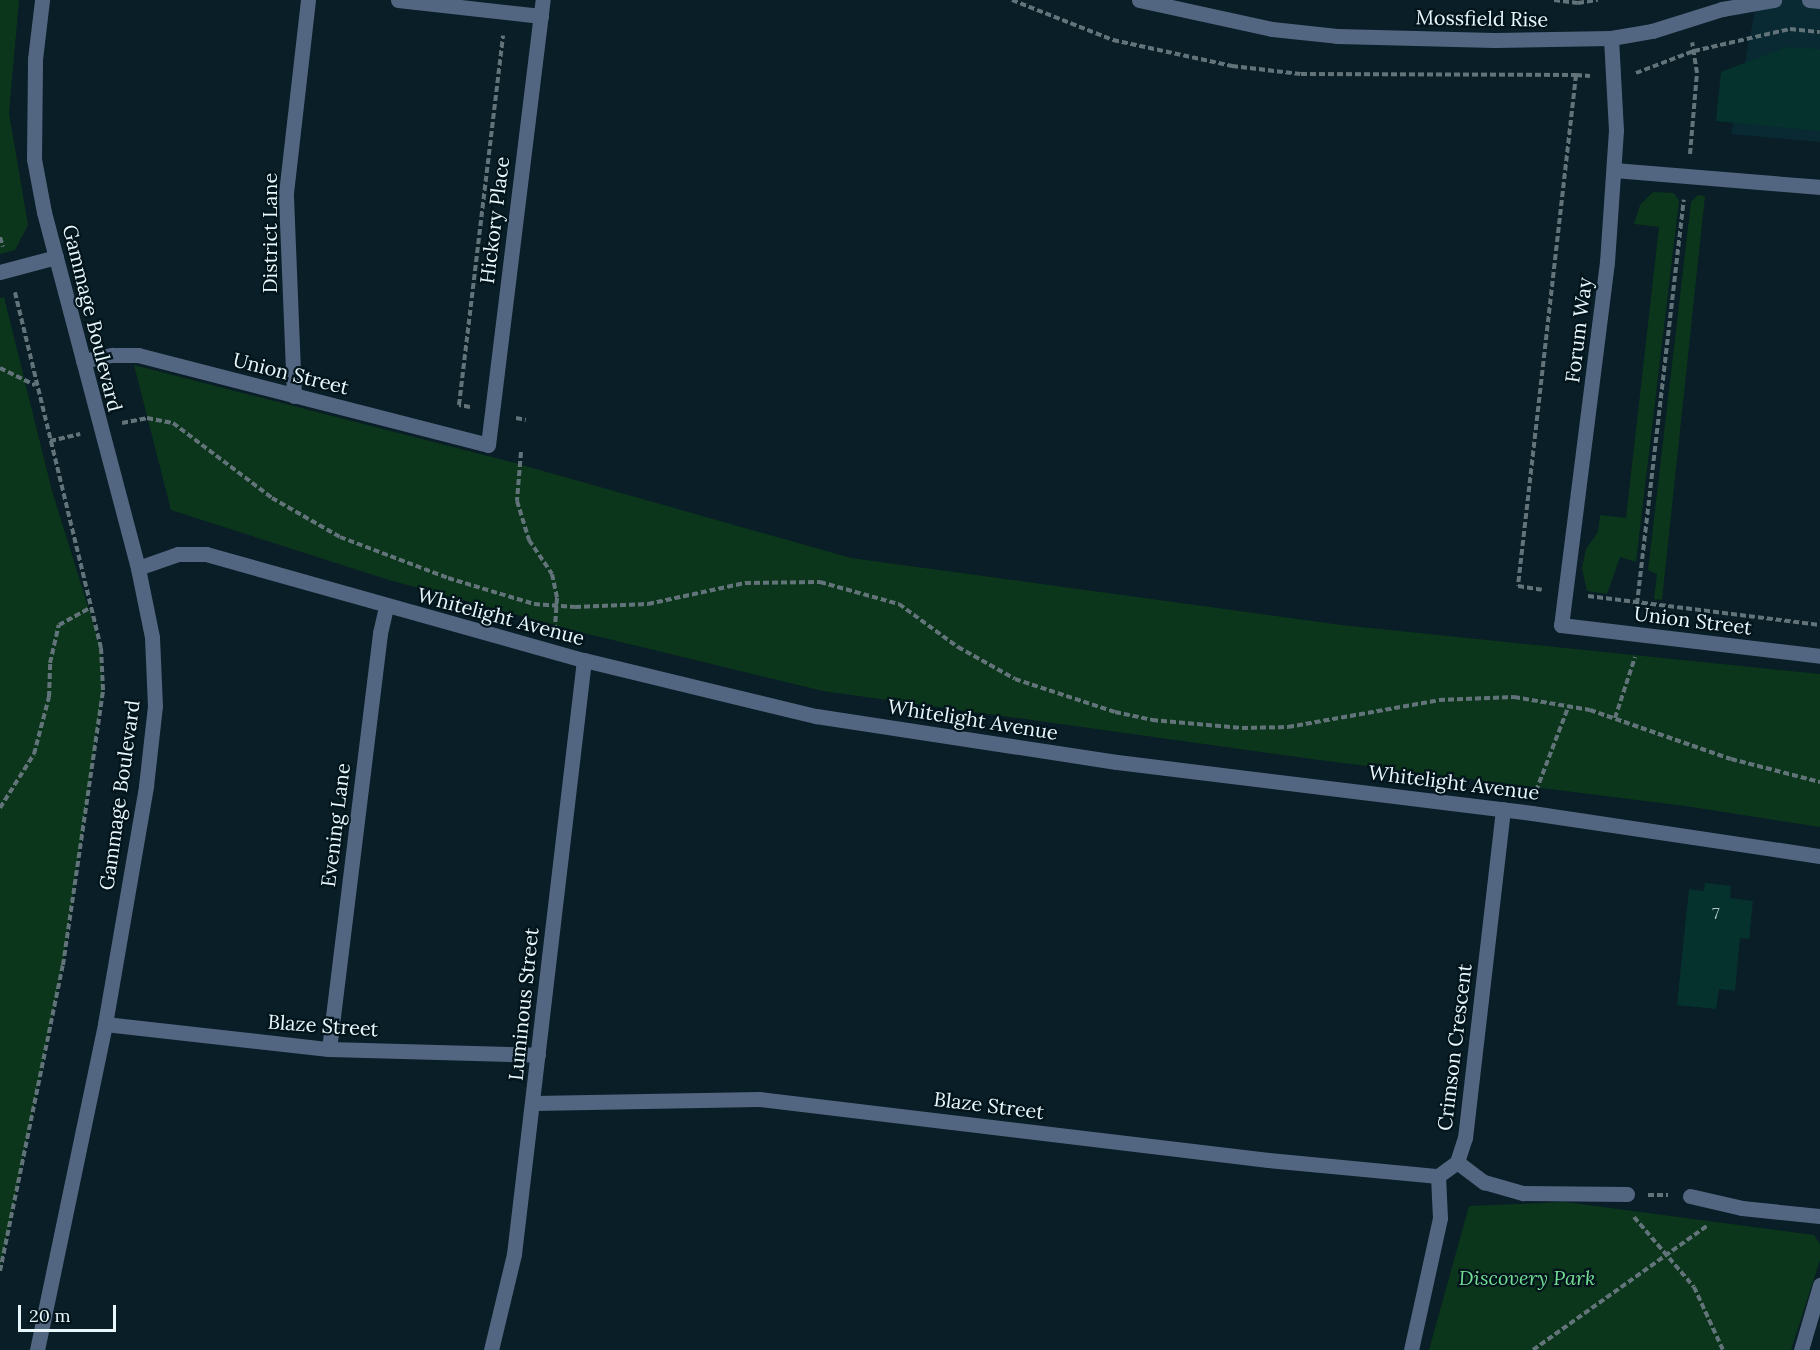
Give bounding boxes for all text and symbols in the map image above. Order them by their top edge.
street label: Mossfield Rise [1415,5,1549,31]
street label: Hickory Place [474,155,514,285]
street label: District Lane [257,173,281,293]
street label: Gammage Boulevard [58,222,128,414]
street label: Forum Way [1560,276,1596,384]
street label: Union Street [231,347,351,399]
street label: Whitelight Avenue [415,582,587,650]
street label: Union Street [1633,601,1753,639]
street label: Whitelight Avenue [886,694,1060,744]
street label: Gammage Boulevard [94,698,144,892]
street label: Whitelight Avenue [1367,760,1541,804]
street label: Evening Lane [315,762,355,888]
house number: 7 [1712,903,1720,923]
street label: Luminous Street [503,926,543,1082]
street label: Crimson Crescent [1432,962,1476,1132]
street label: Blaze Street [267,1009,379,1041]
street label: Blaze Street [933,1086,1045,1124]
park label: Discovery Park [1459,1265,1595,1289]
scale bar [21,1293,118,1331]
text: 20 m [29,1304,71,1327]

